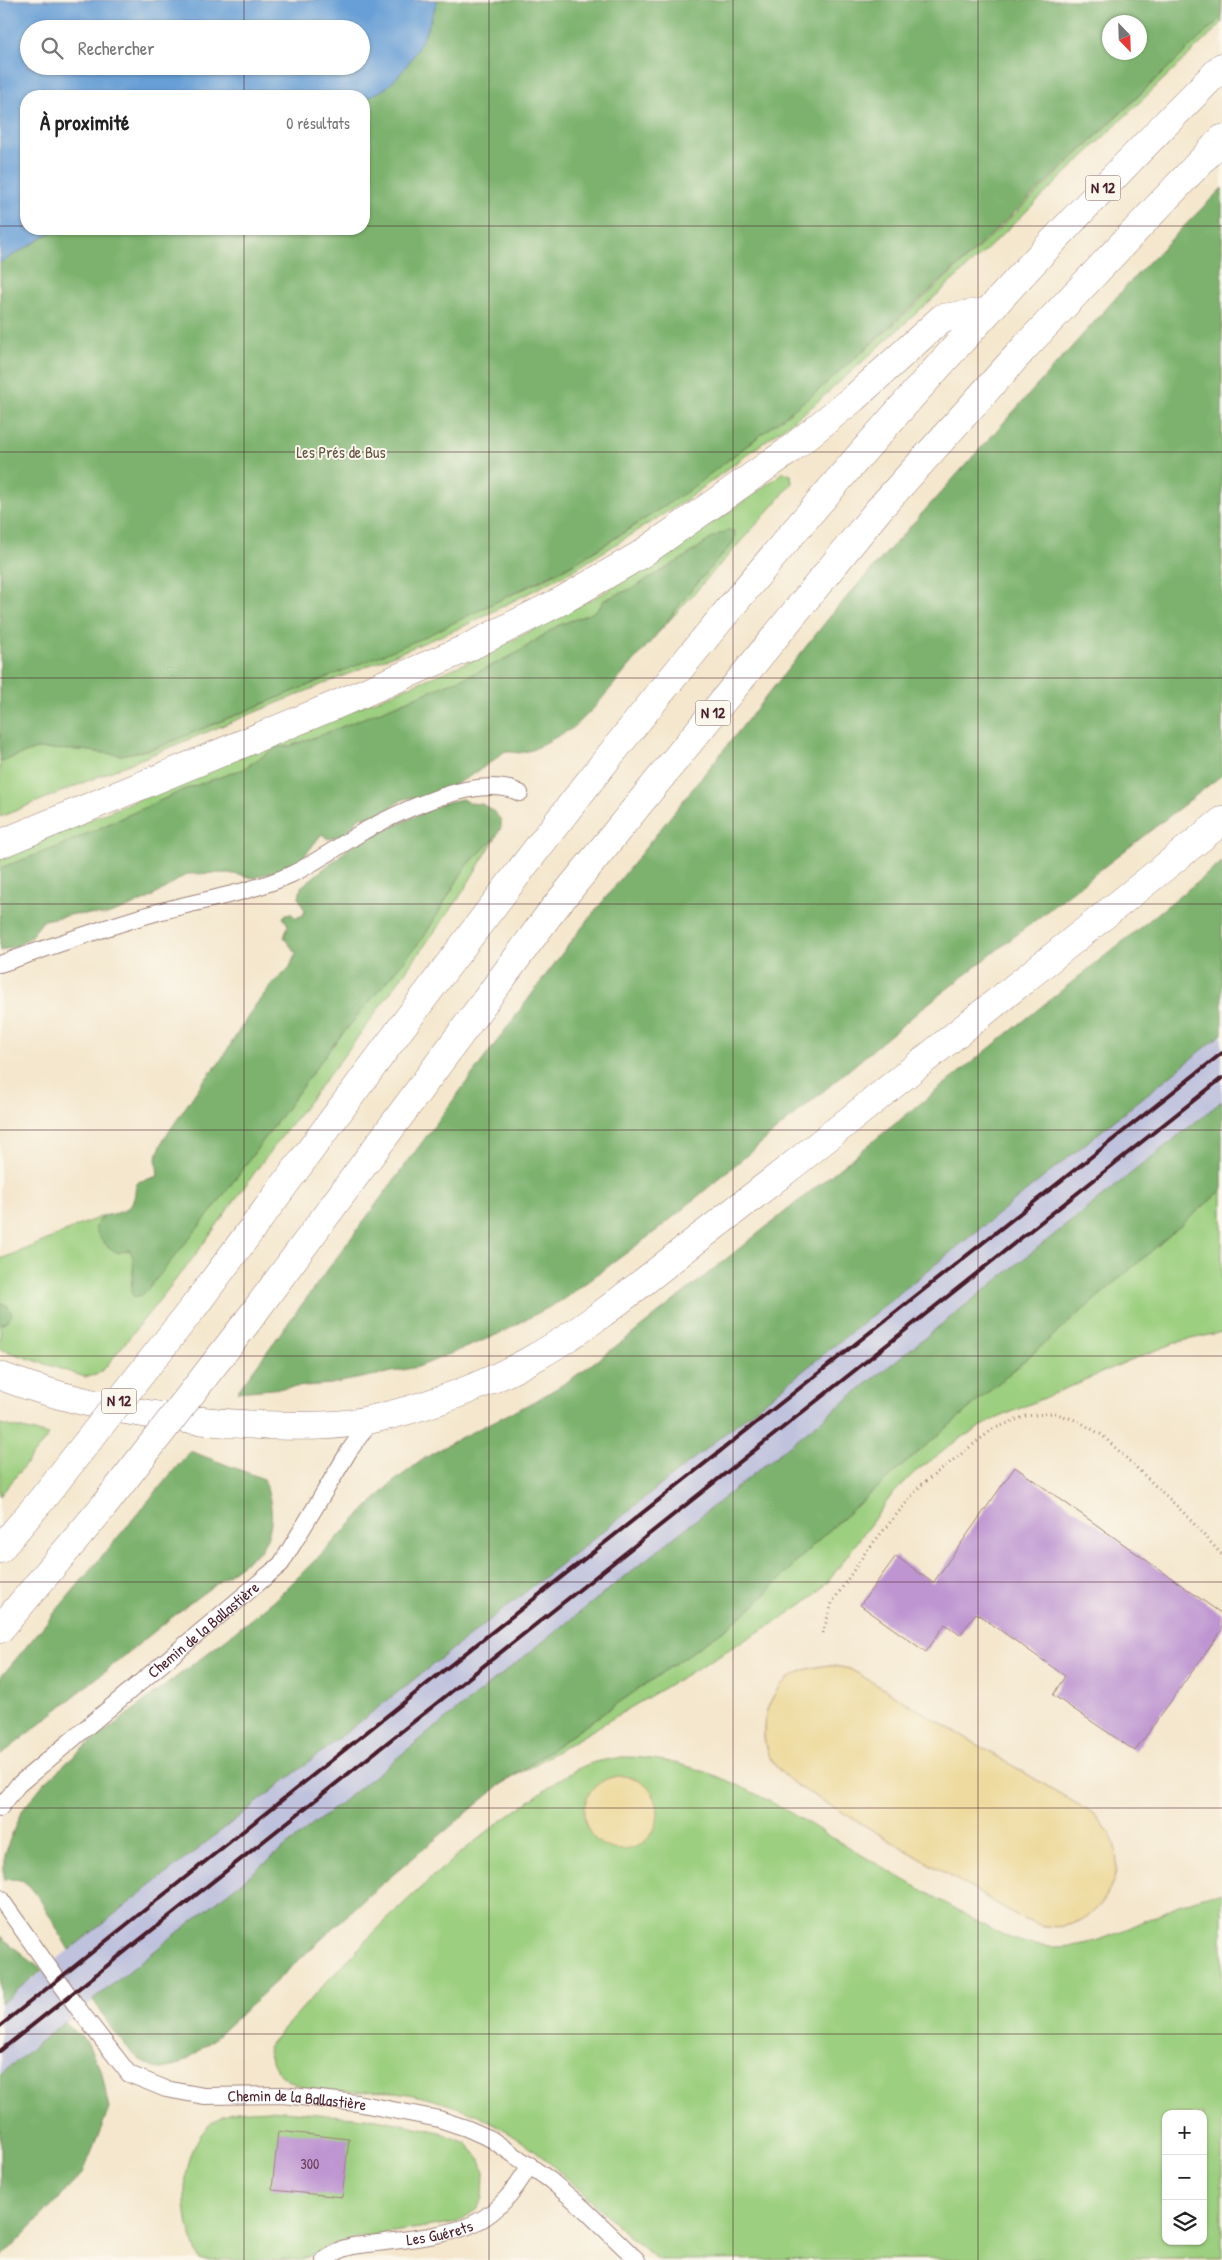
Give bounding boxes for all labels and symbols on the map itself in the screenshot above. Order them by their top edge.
north arrow [1102,15,1147,60]
road number: N 12 [1086,176,1120,200]
park label: Les Prés de Bus [296,441,386,463]
road number: N 12 [696,700,730,726]
road number: N 12 [102,1388,136,1414]
street label: Chemin de la Ballastière [143,1576,264,1683]
street label: Chemin de la Ballastière [227,2084,369,2116]
house number: 300 [301,2154,319,2173]
street label: Les Guérets [405,2214,476,2250]

